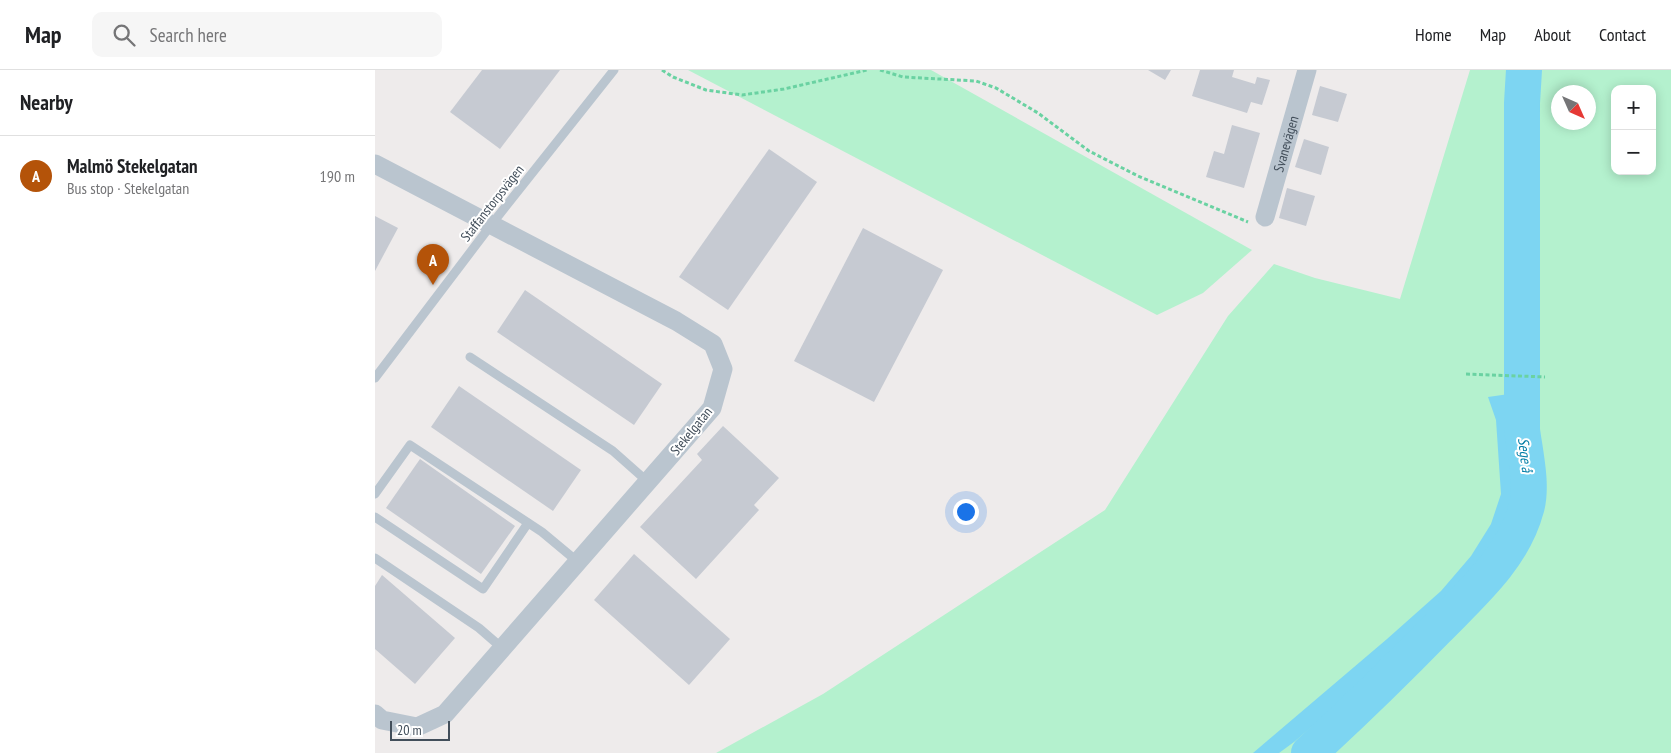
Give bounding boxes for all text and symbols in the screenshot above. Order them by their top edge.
search box [92,12,442,57]
text: Map [25,19,62,50]
icon: search [110,21,138,49]
text: Search here [150,23,227,47]
text: Home [1415,23,1452,46]
text: Map [1480,23,1506,46]
text: About [1534,23,1571,46]
text: Contact [1599,23,1646,46]
north arrow [1551,85,1596,130]
map controls [1611,85,1656,175]
button: + [1611,85,1656,130]
text: Nearby [20,89,73,116]
street label: Svanevägen [1269,114,1302,174]
button: − [1611,130,1656,175]
text: Malmö Stekelgatan [67,154,198,178]
street label: Staffanstorpsvägen [456,161,528,245]
text: A [32,166,40,186]
text: 190 m [320,166,355,186]
text: Bus stop · Stekelgatan [67,178,189,198]
pin: A [417,244,449,285]
street label: Stekelgatan [666,403,716,459]
water label: Sege å [1514,437,1537,474]
your location [953,499,979,525]
scale bar [390,718,450,741]
text: 20 m [397,721,422,739]

